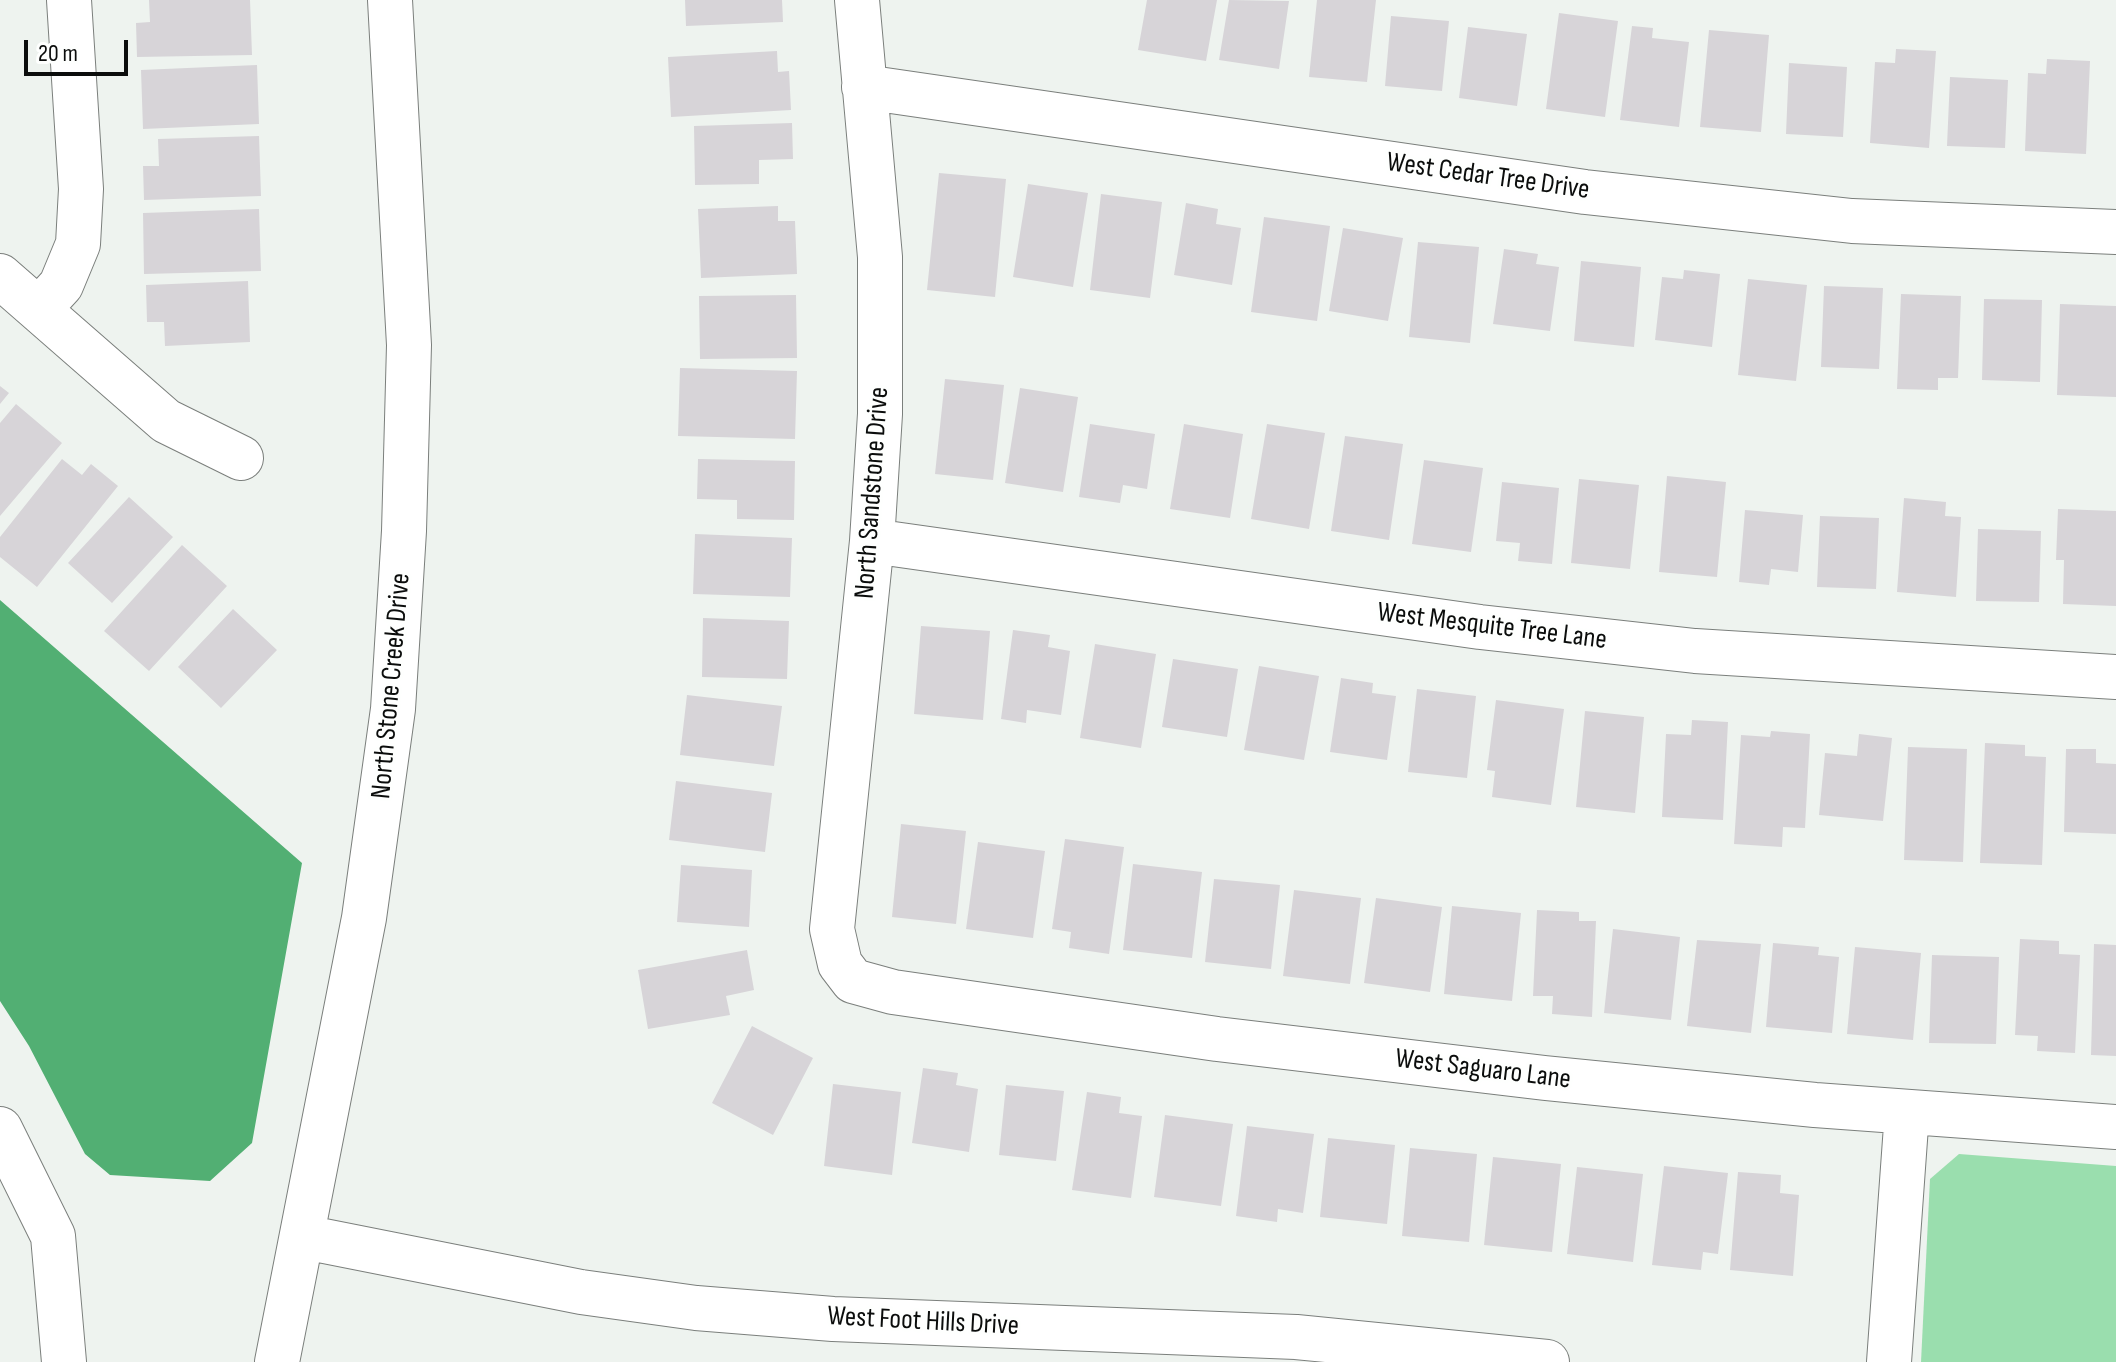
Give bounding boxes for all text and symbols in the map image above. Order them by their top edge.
scale bar [28,24,132,74]
text: 20 m [38,39,78,68]
street label: West Cedar Tree Drive [1384,146,1592,208]
street label: North Sandstone Drive [849,386,897,600]
street label: North Stone Creek Drive [365,572,419,800]
street label: West Mesquite Tree Lane [1375,596,1609,658]
street label: West Saguaro Lane [1393,1043,1573,1097]
street label: West Foot Hills Drive [826,1300,1020,1344]

